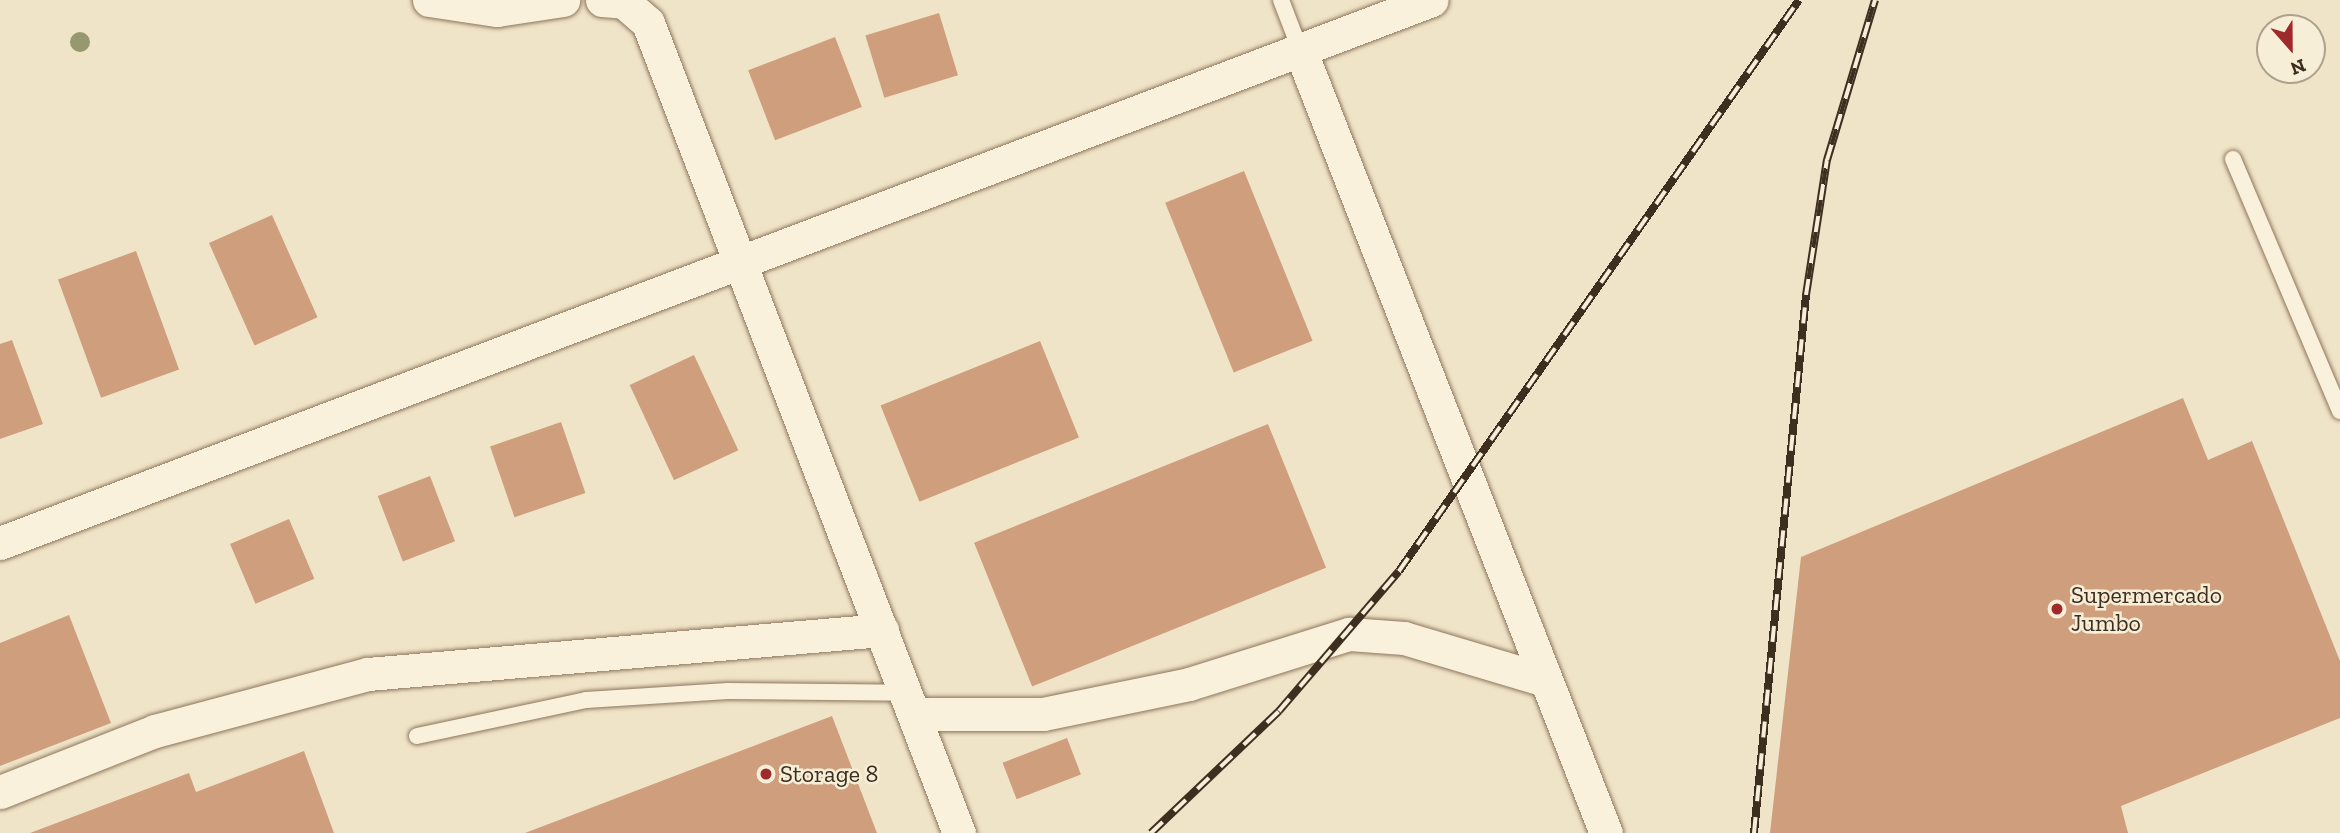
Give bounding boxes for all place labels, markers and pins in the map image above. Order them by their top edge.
place label: Supermercado Jumbo [2071,581,2222,637]
marker: Supermercado Jumbo [2049,601,2065,617]
place label: Storage 8 [780,760,878,788]
marker: Storage 8 [758,766,774,782]

